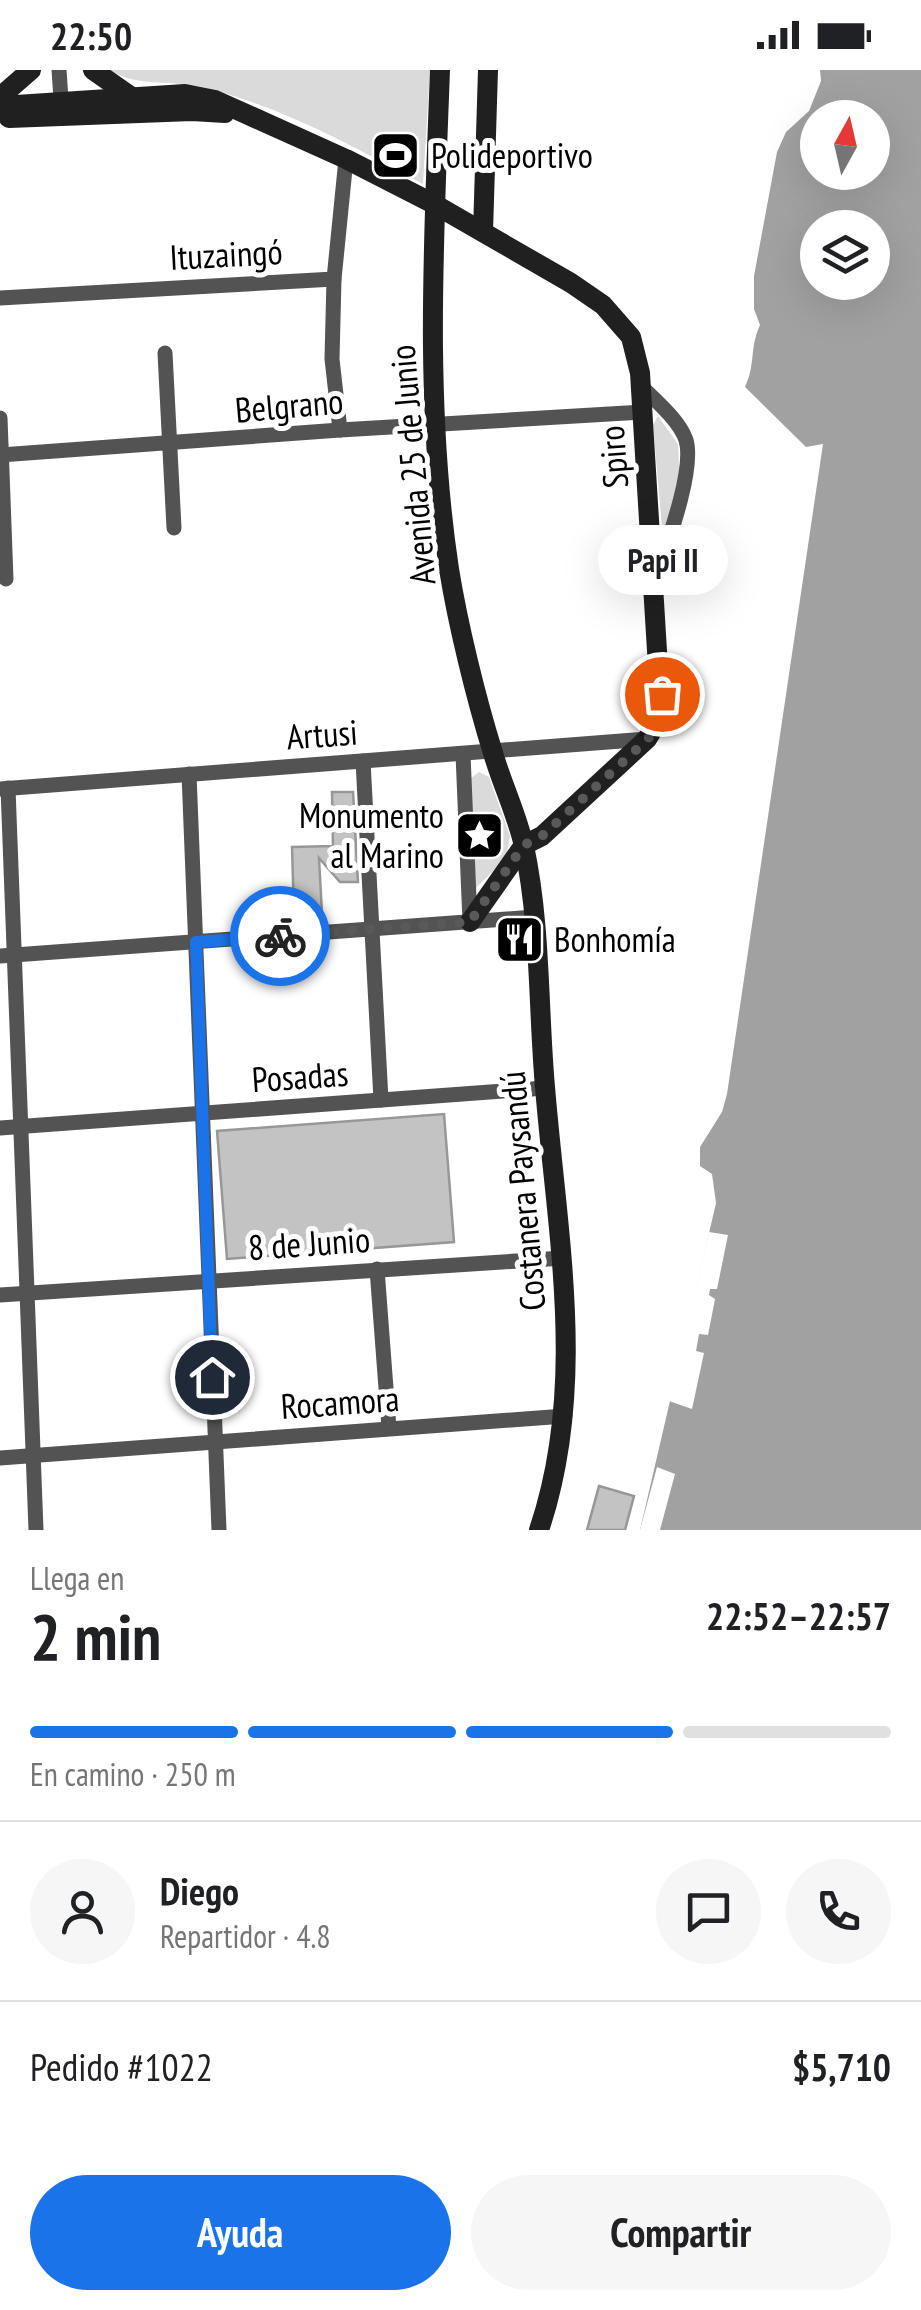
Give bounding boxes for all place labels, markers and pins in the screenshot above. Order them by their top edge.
sports icon: Polideportivo [370,129,422,181]
place label: Polideportivo [431,132,593,178]
callout: Papi II [597,524,727,594]
pin [620,652,705,737]
place label: Monumento al Marino [299,792,444,878]
place icon: Monumento al Marino [453,809,505,861]
restaurant icon: Bonhomía [493,913,545,965]
place label: Bonhomía [554,916,676,962]
pin [170,1335,255,1420]

